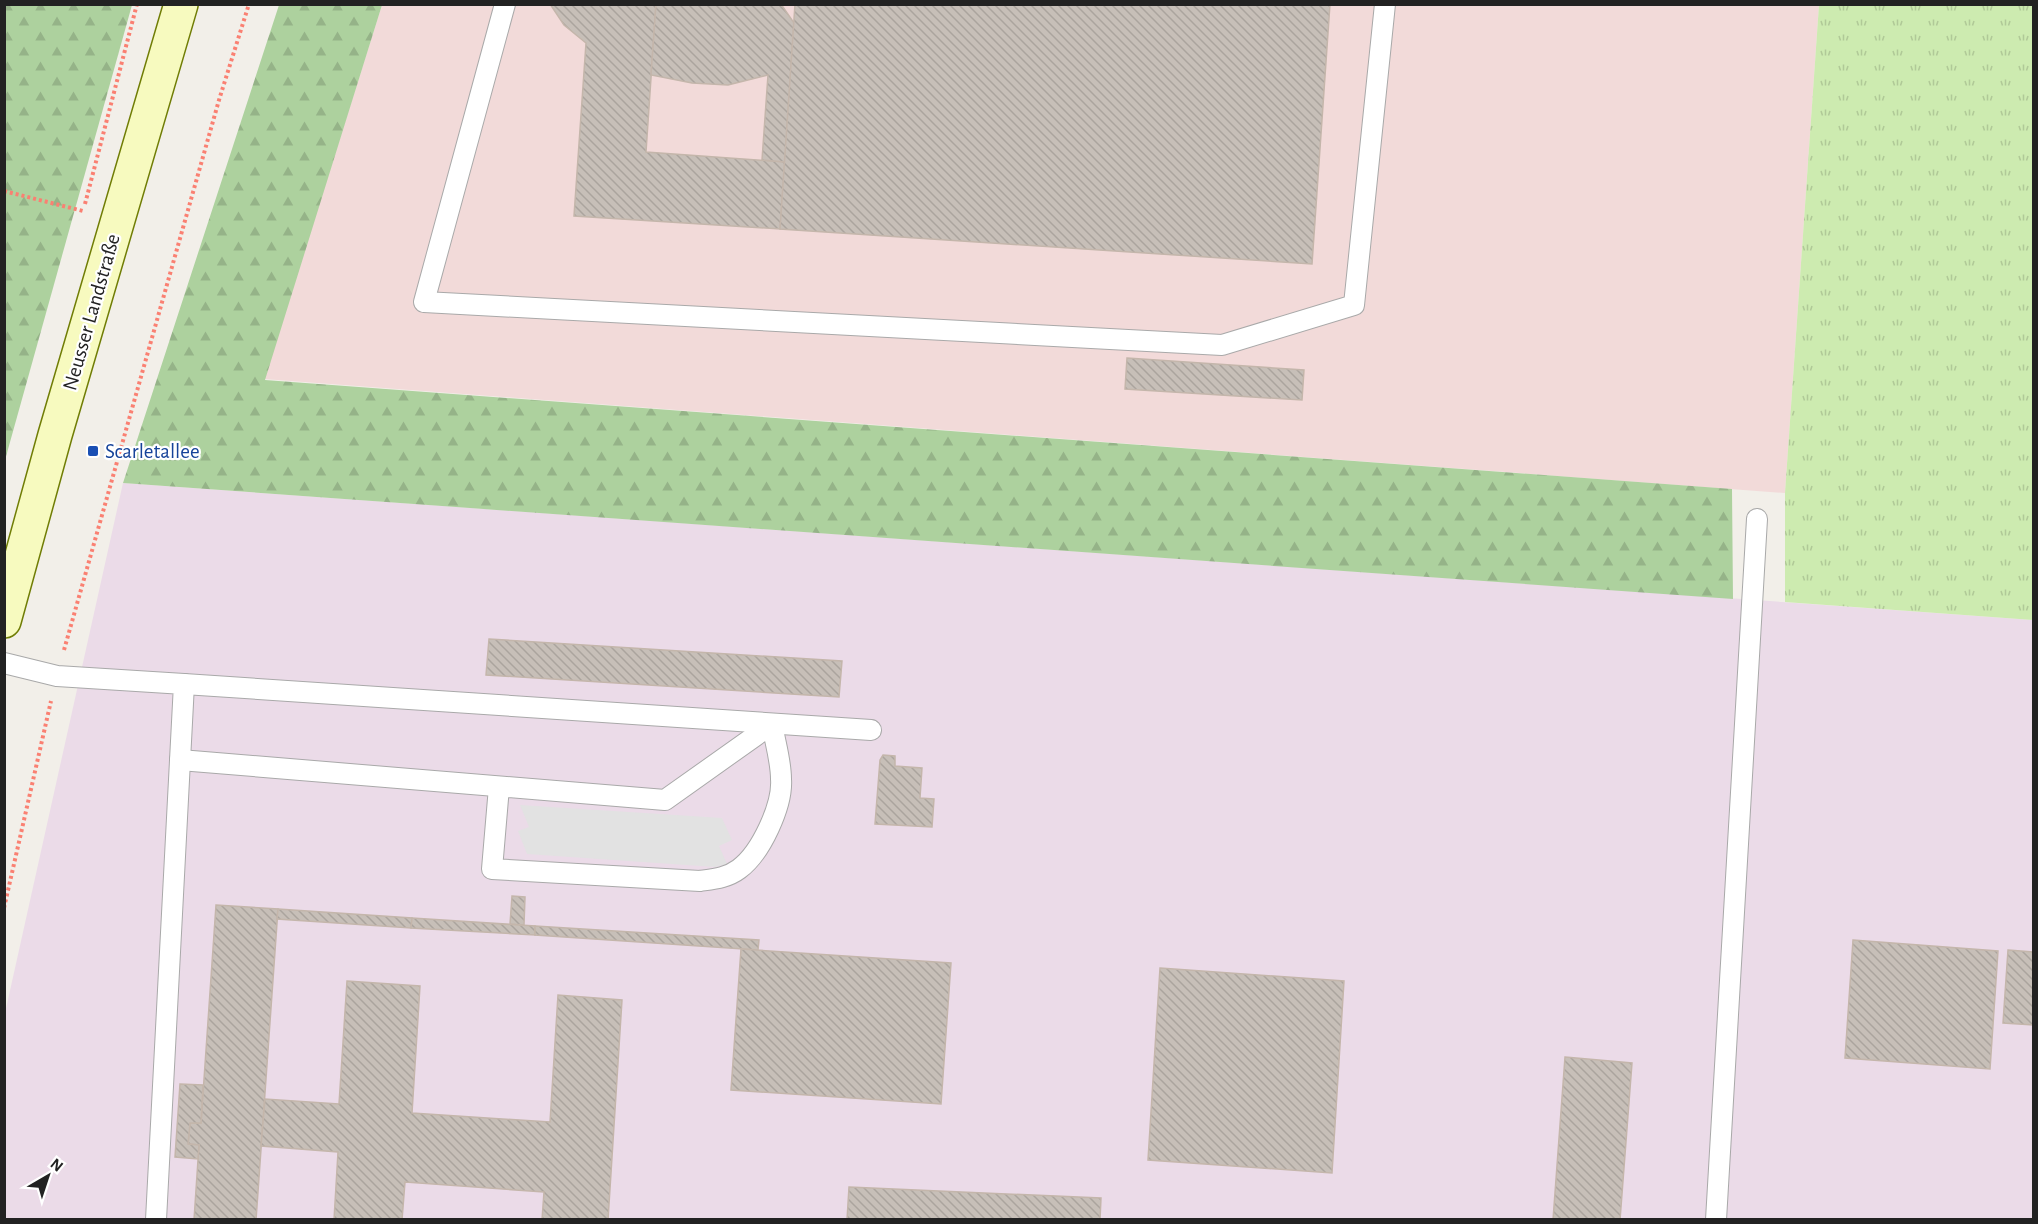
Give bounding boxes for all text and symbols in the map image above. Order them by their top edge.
street label: Neusser Landstraße [59,231,124,393]
place label: Scarletallee [105,441,200,462]
marker: Scarletallee [86,444,100,458]
north arrow [18,1146,78,1206]
text: N [47,1155,66,1175]

